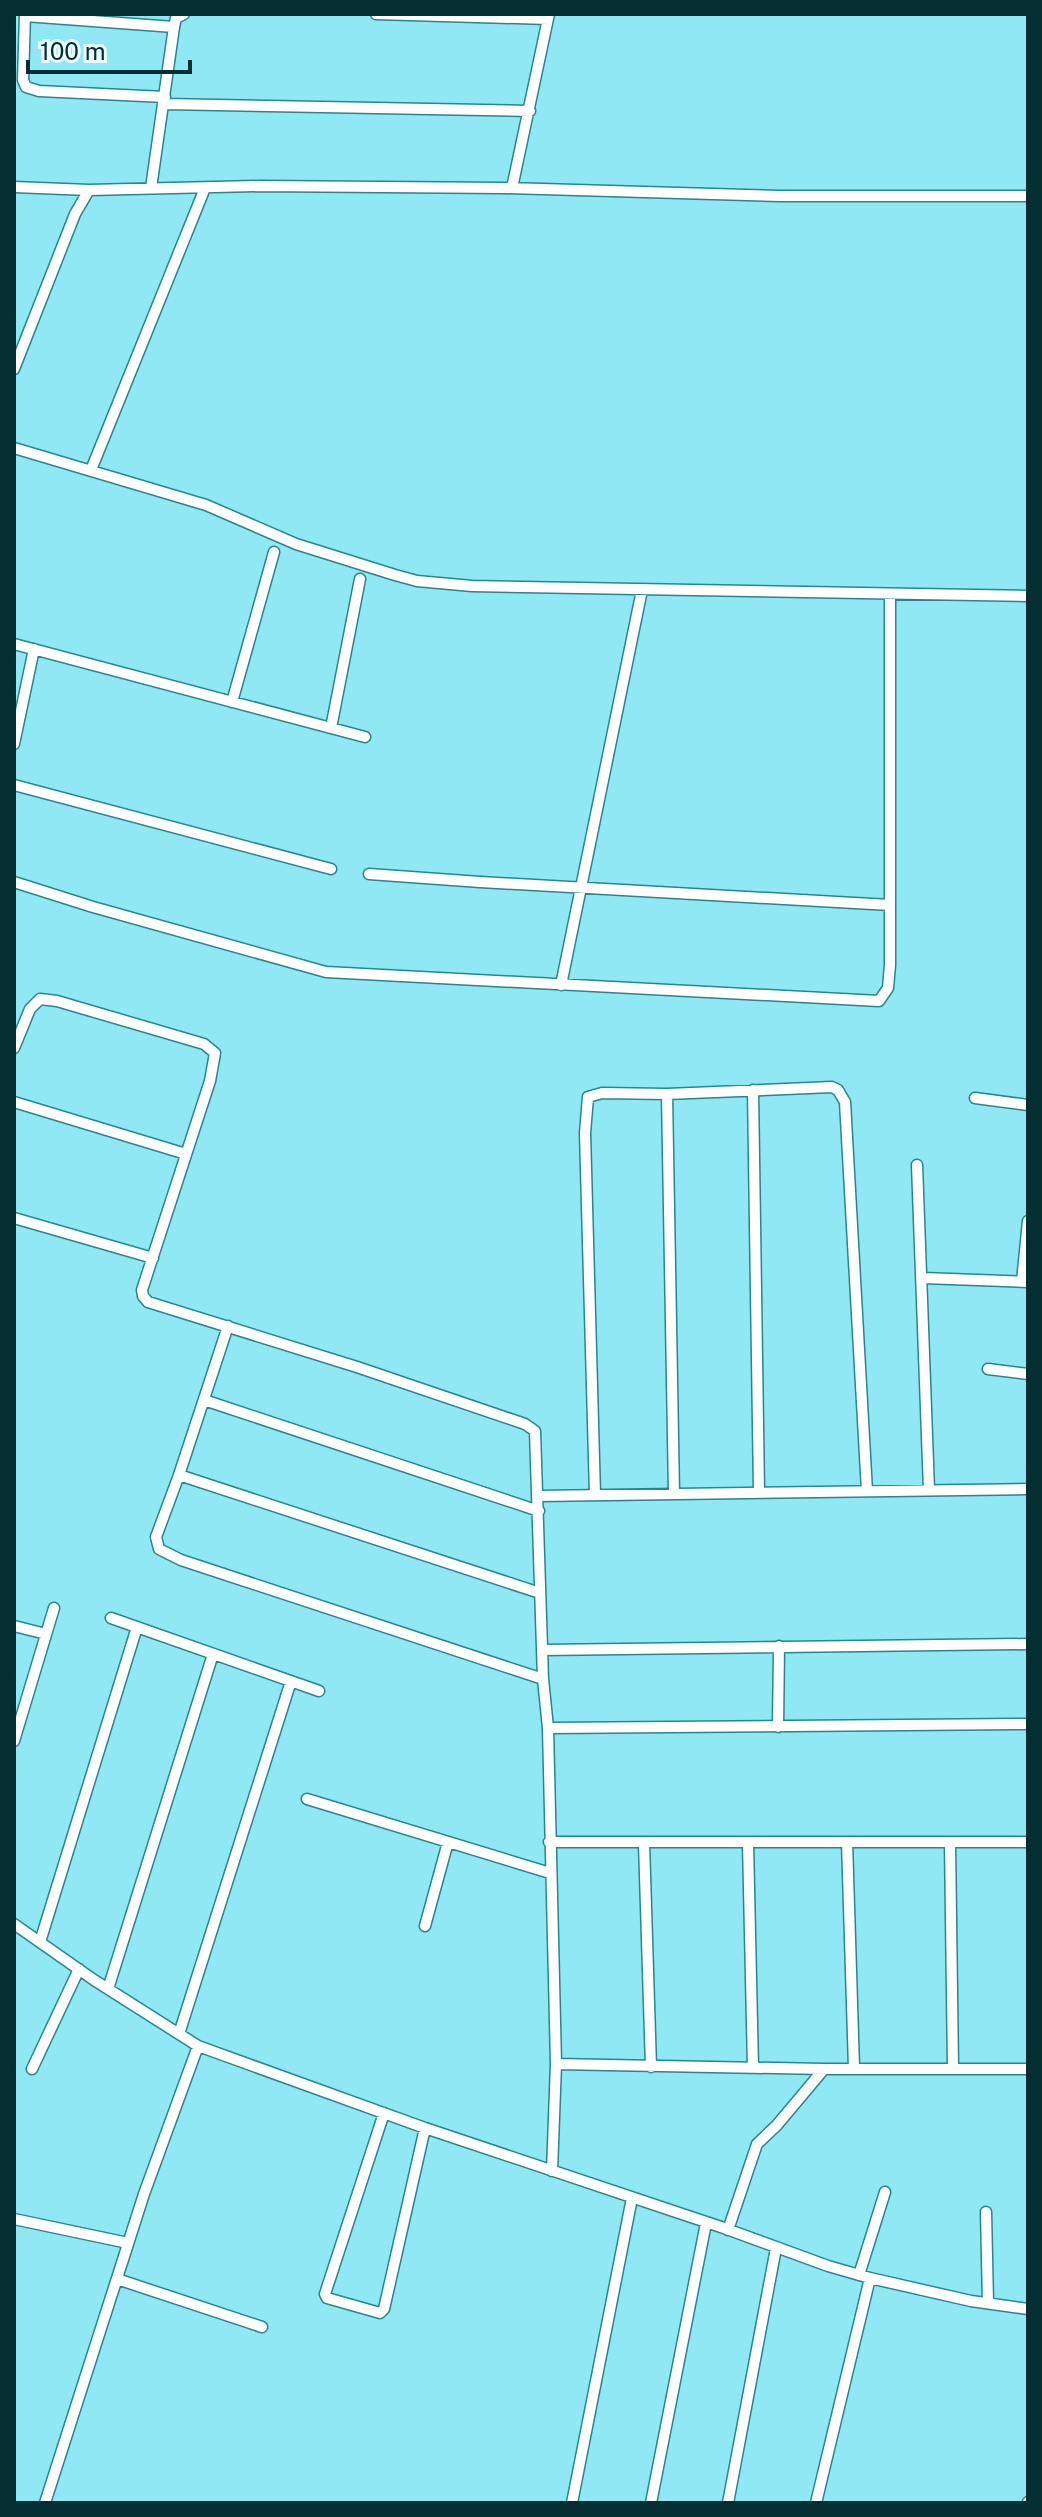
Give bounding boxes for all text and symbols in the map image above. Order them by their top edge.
scale bar [28,24,190,74]
text: 100 m [40,37,106,65]

